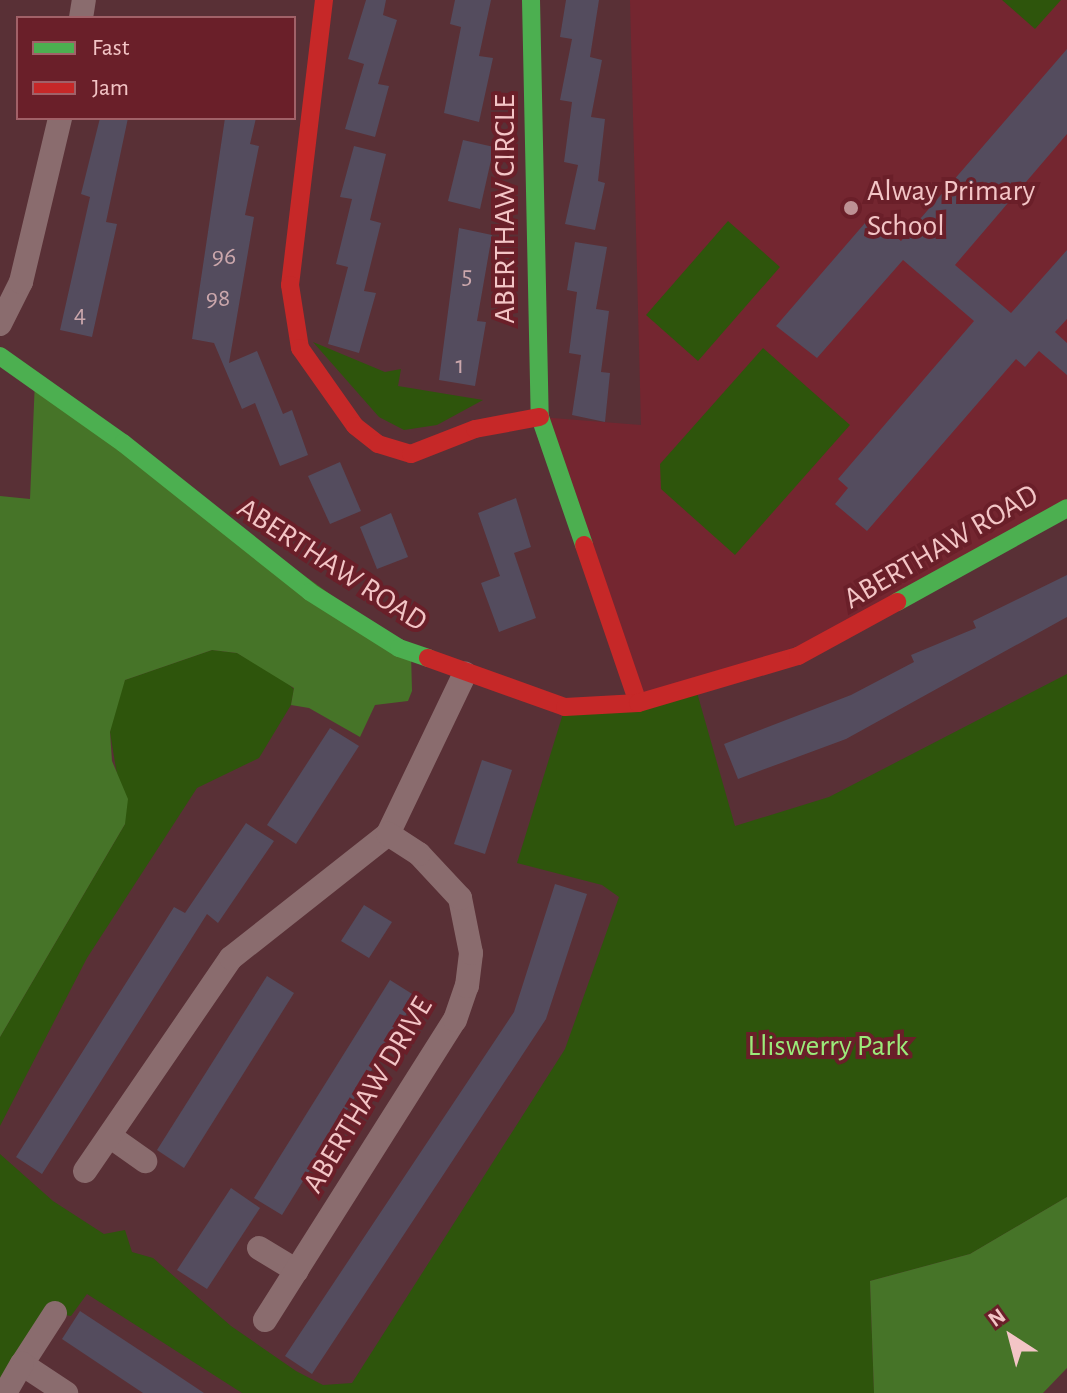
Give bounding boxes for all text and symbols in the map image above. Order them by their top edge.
legend [16,16,296,120]
text: Fast [92,36,129,60]
text: Jam [92,76,129,100]
street label: ABERTHAW CIRCLE [487,94,523,324]
place label: Alway Primary School [867,173,1035,244]
marker: Alway Primary School [842,199,860,217]
house number: 96 [212,241,236,273]
house number: 5 [462,260,472,292]
house number: 98 [206,283,230,315]
house number: 4 [74,299,86,331]
house number: 1 [456,350,464,382]
street label: ABERTHAW ROAD [837,477,1045,617]
street label: ABERTHAW ROAD [230,490,434,640]
street label: ABERTHAW DRIVE [295,991,441,1199]
park label: Lliswerry Park [747,1028,909,1064]
north arrow [971,1297,1051,1377]
text: N [984,1304,1010,1331]

